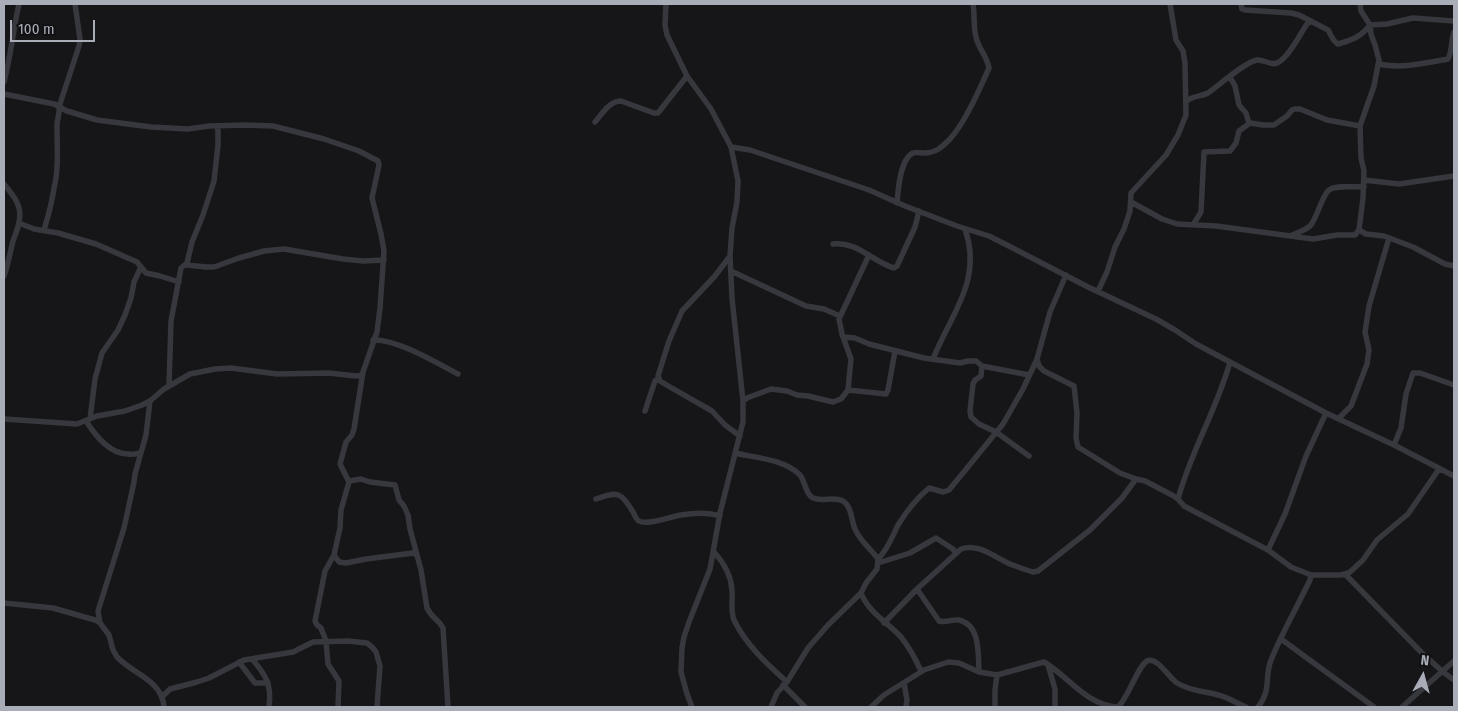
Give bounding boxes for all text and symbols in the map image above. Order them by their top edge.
scale bar [12,10,98,42]
text: 100 m [18,20,55,38]
north arrow [1398,651,1448,701]
text: N [1420,652,1430,670]

